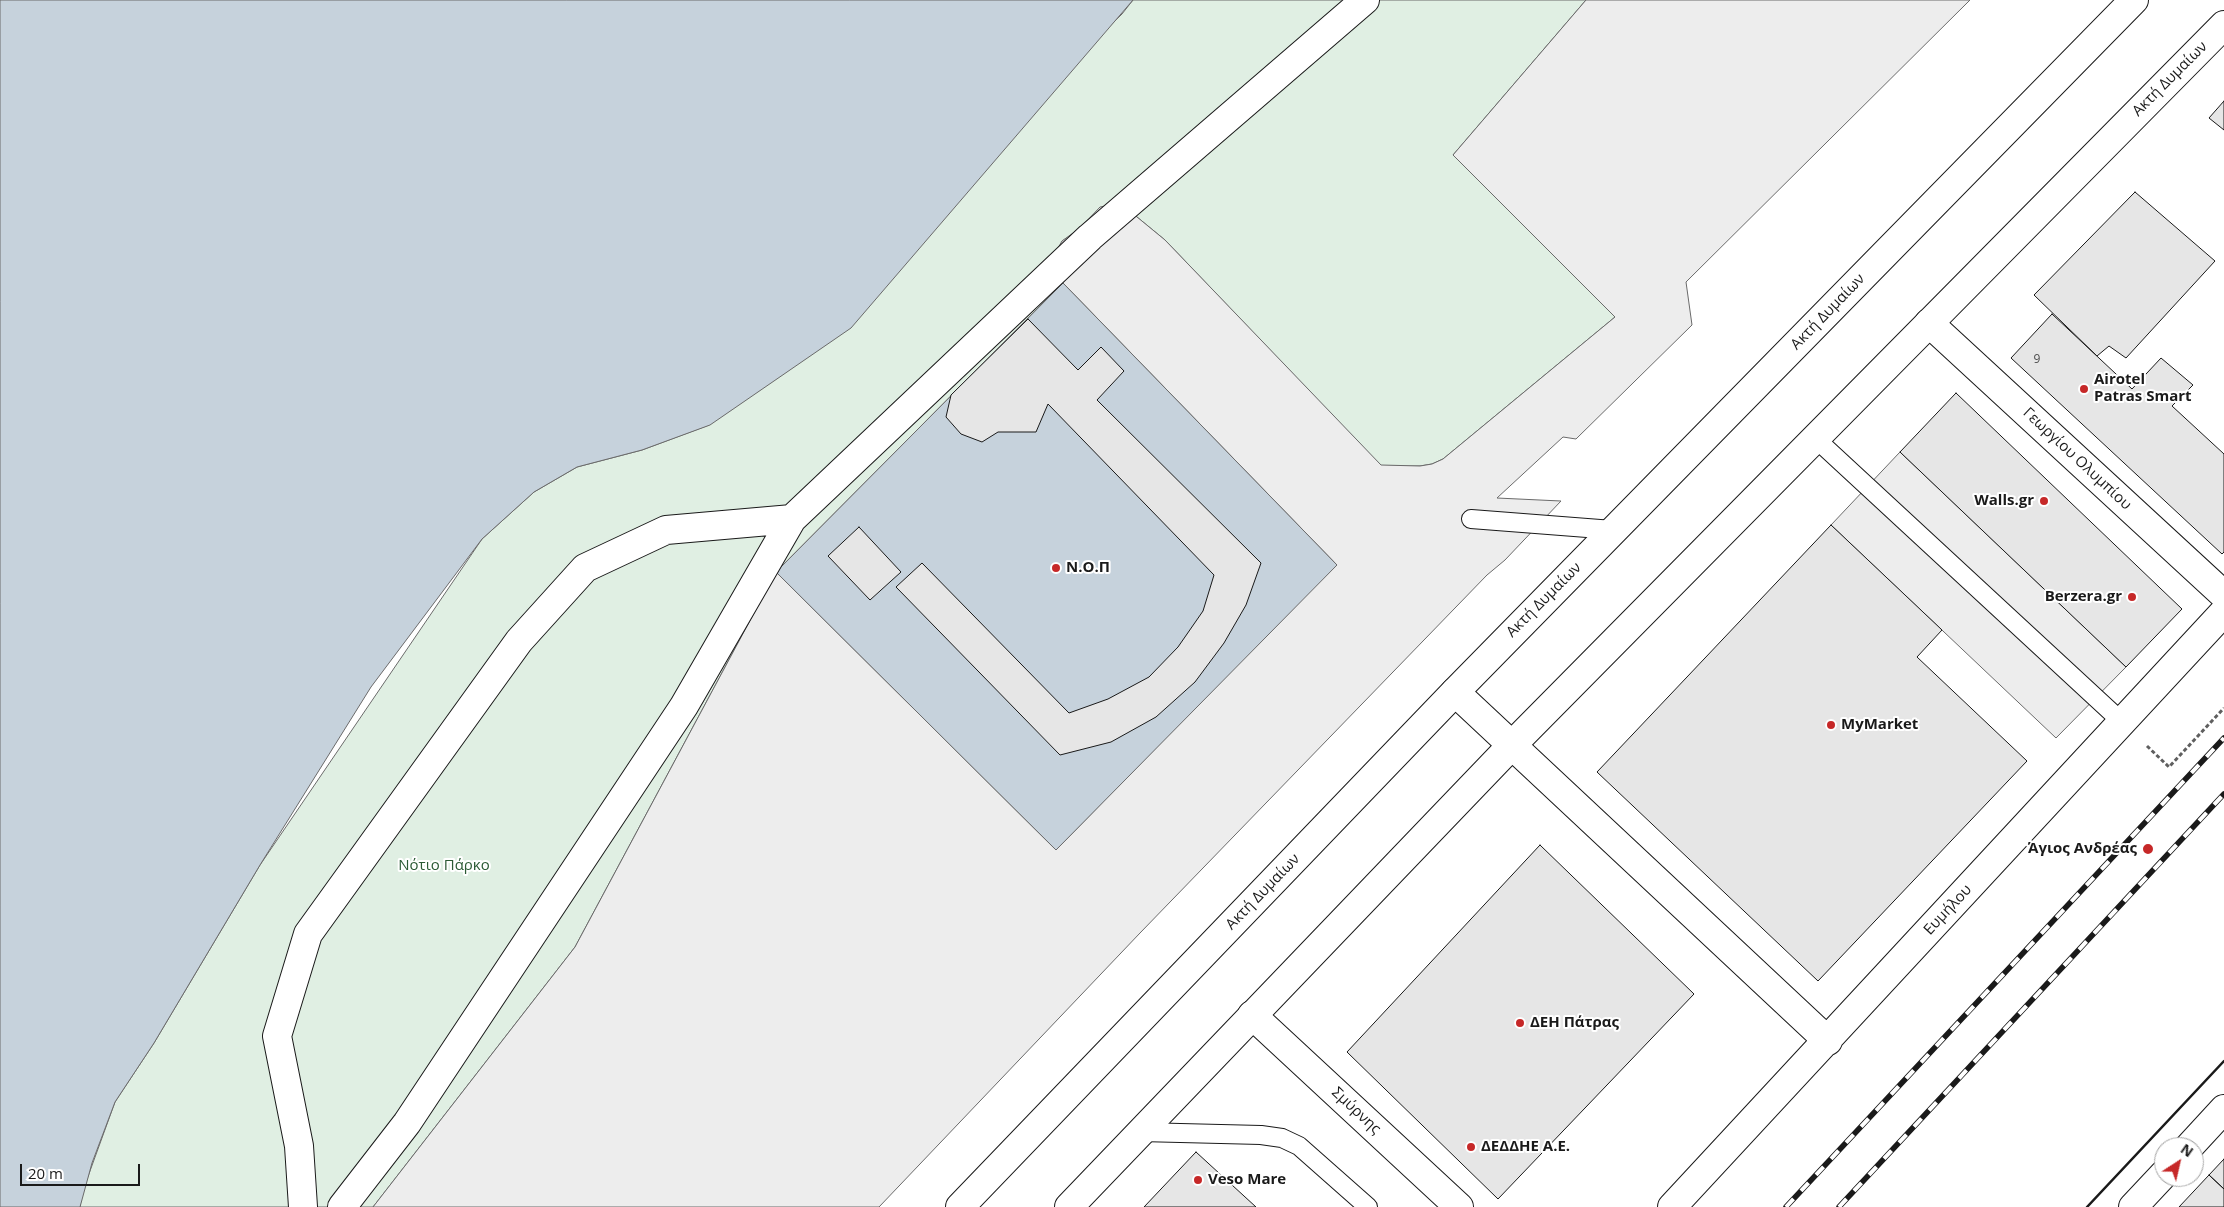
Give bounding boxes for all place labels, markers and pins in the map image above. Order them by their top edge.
place label: Airotel Patras Smart [2094,371,2192,406]
marker: Airotel Patras Smart [2078,383,2090,395]
place label: Walls.gr [1974,492,2034,510]
marker: Walls.gr [2038,495,2050,507]
place label: Ν.Ο.Π [1066,559,1110,577]
marker: Ν.Ο.Π [1050,562,1062,574]
place label: Berzera.gr [2045,588,2122,606]
marker: Berzera.gr [2126,591,2138,603]
place label: MyMarket [1841,716,1918,734]
marker: MyMarket [1825,719,1837,731]
place label: Άγιος Ανδρέας [2028,840,2137,858]
marker: Άγιος Ανδρέας [2141,842,2155,856]
place label: ΔΕΗ Πάτρας [1530,1014,1619,1032]
marker: ΔΕΗ Πάτρας [1514,1017,1526,1029]
place label: ΔΕΔΔΗΕ Α.Ε. [1481,1138,1570,1156]
marker: ΔΕΔΔΗΕ Α.Ε. [1465,1141,1477,1153]
place label: Veso Mare [1208,1171,1286,1189]
marker: Veso Mare [1192,1174,1204,1186]

